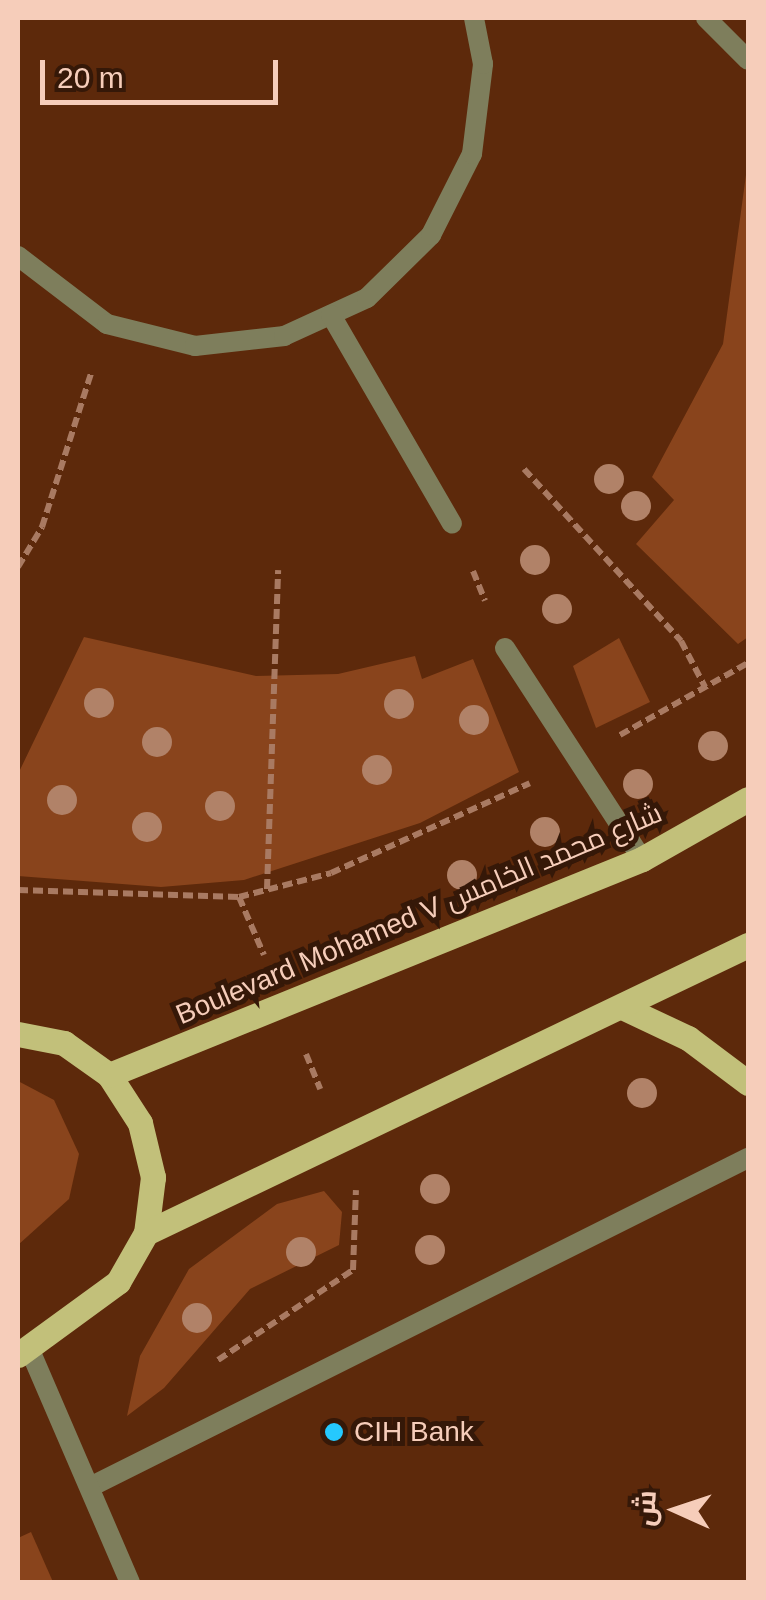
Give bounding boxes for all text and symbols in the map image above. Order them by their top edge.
scale bar [45,40,282,102]
text: 20 m [57,61,124,94]
street label: Boulevard Mohamed V شارع محمد الخامس [171,796,667,1032]
place label: CIH Bank [354,1415,474,1449]
marker: CIH Bank [323,1421,345,1443]
north arrow [626,1460,726,1560]
text: ش [629,1490,662,1527]

